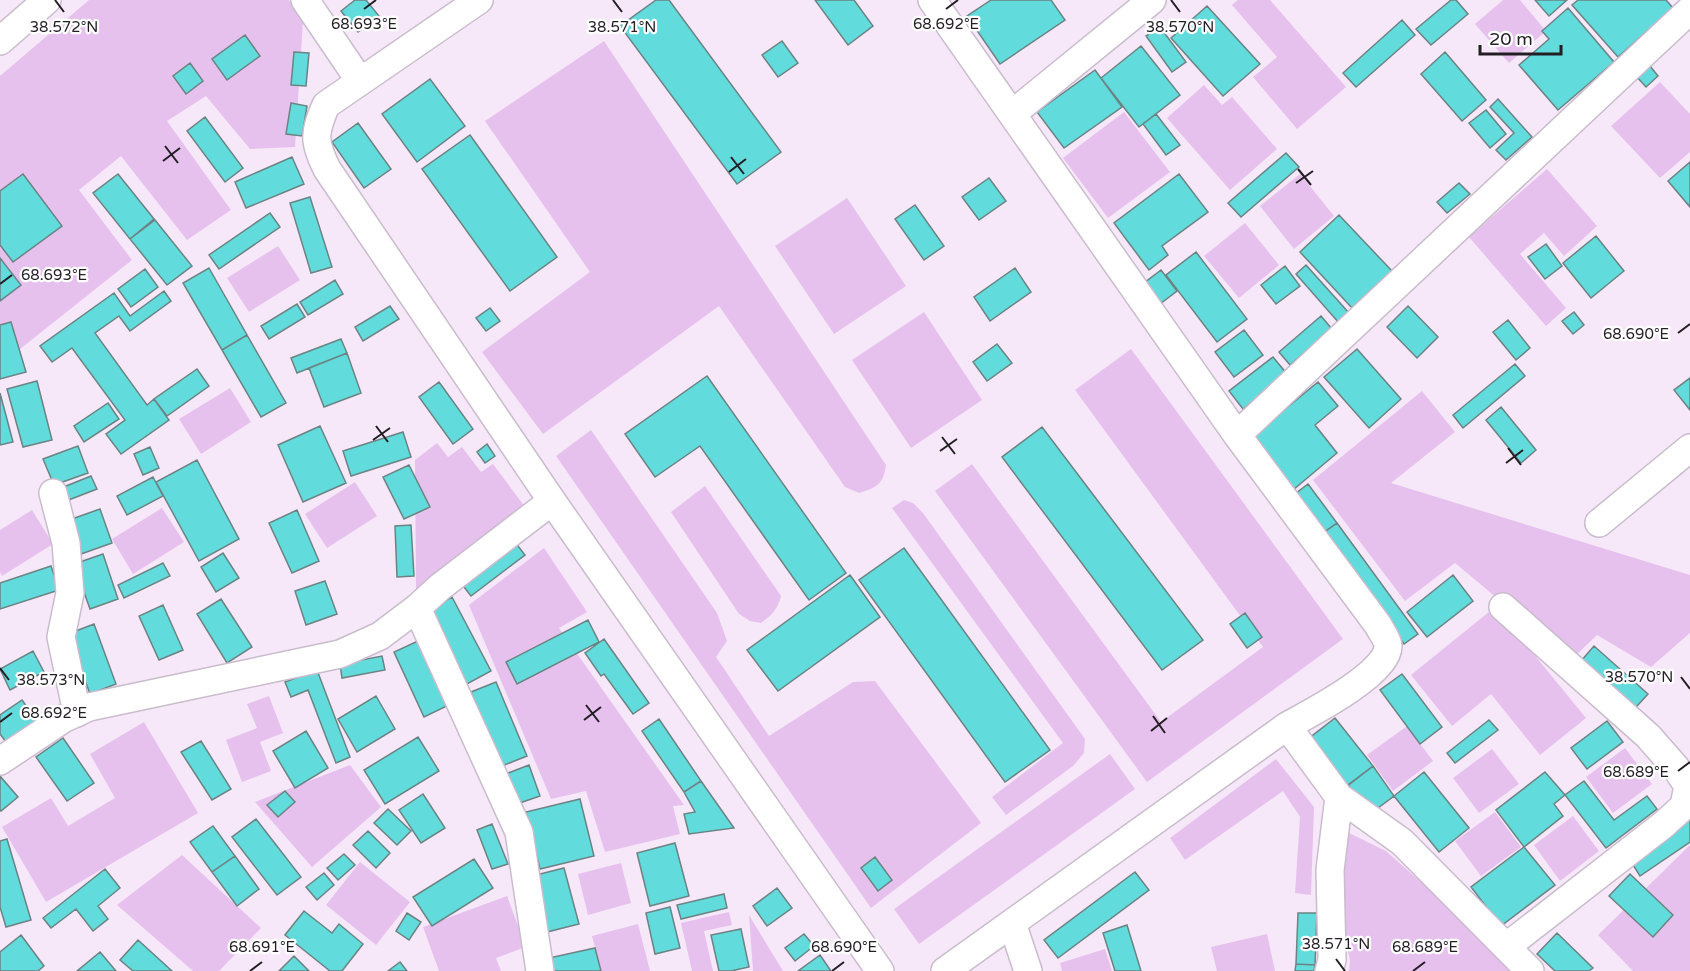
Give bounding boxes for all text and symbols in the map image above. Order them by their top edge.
text: 68.693°E [331,15,397,33]
text: 68.692°E [913,15,979,33]
text: 38.572°N [30,18,98,36]
text: 38.571°N [588,18,656,36]
text: 38.570°N [1146,18,1214,36]
scale bar [1480,18,1561,56]
text: 20 m [1489,28,1533,50]
text: 68.693°E [21,266,87,284]
text: 68.690°E [1603,325,1669,343]
text: 38.570°N [1605,668,1673,686]
text: 38.573°N [17,671,85,689]
text: 68.692°E [21,704,87,722]
text: 68.689°E [1603,763,1669,781]
text: 38.571°N [1302,935,1370,953]
text: 68.691°E [229,938,295,956]
text: 68.690°E [811,938,877,956]
text: 68.689°E [1392,938,1458,956]

